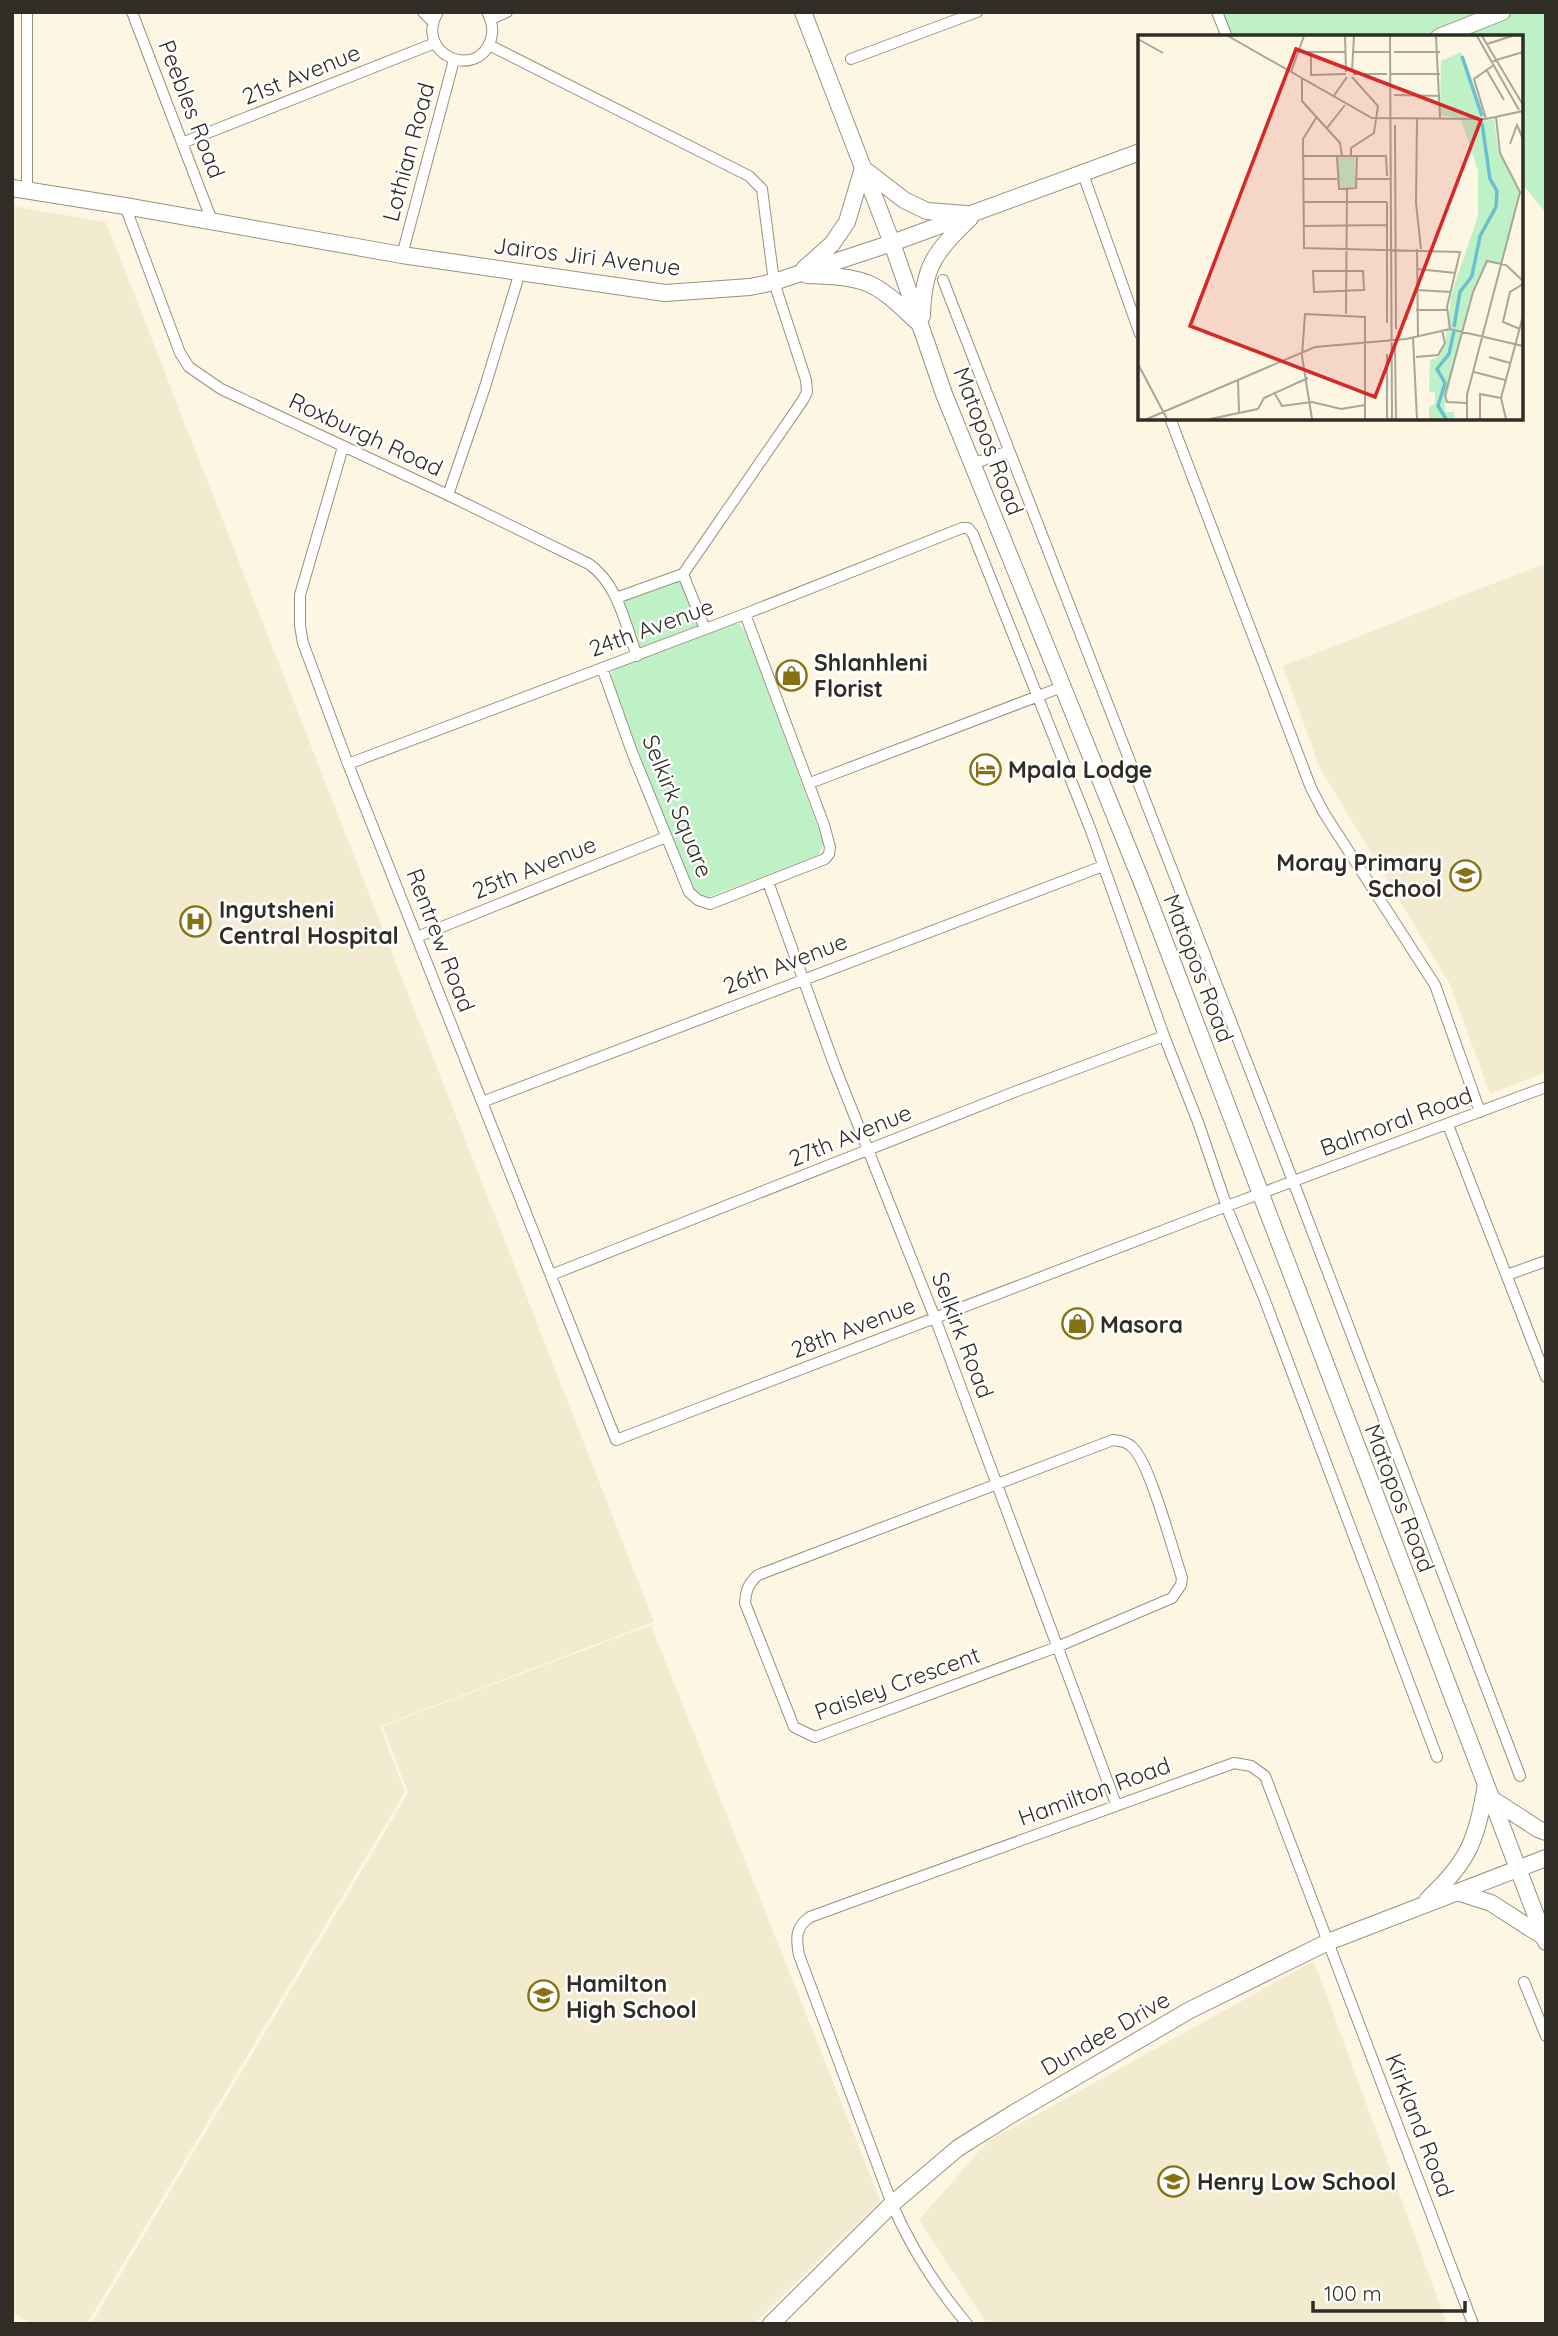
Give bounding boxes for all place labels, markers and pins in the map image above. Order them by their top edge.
place label: Shlanhleni Florist [814,648,928,703]
shop icon: Shlanhleni Florist [774,658,808,692]
hotel icon: Mpala Lodge [968,752,1002,786]
place label: Mpala Lodge [1008,755,1152,784]
place label: Moray Primary School [1276,848,1442,903]
school or university icon: Moray Primary School [1448,858,1482,892]
place label: Ingutsheni Central Hospital [219,895,399,950]
hospital icon: Ingutsheni Central Hospital [179,905,213,939]
shop icon: Masora [1060,1307,1094,1341]
place label: Masora [1100,1310,1183,1339]
place label: Hamilton High School [566,1969,697,2024]
school or university icon: Hamilton High School [526,1979,560,2013]
school or university icon: Henry Low School [1157,2164,1191,2198]
place label: Henry Low School [1197,2167,1396,2196]

